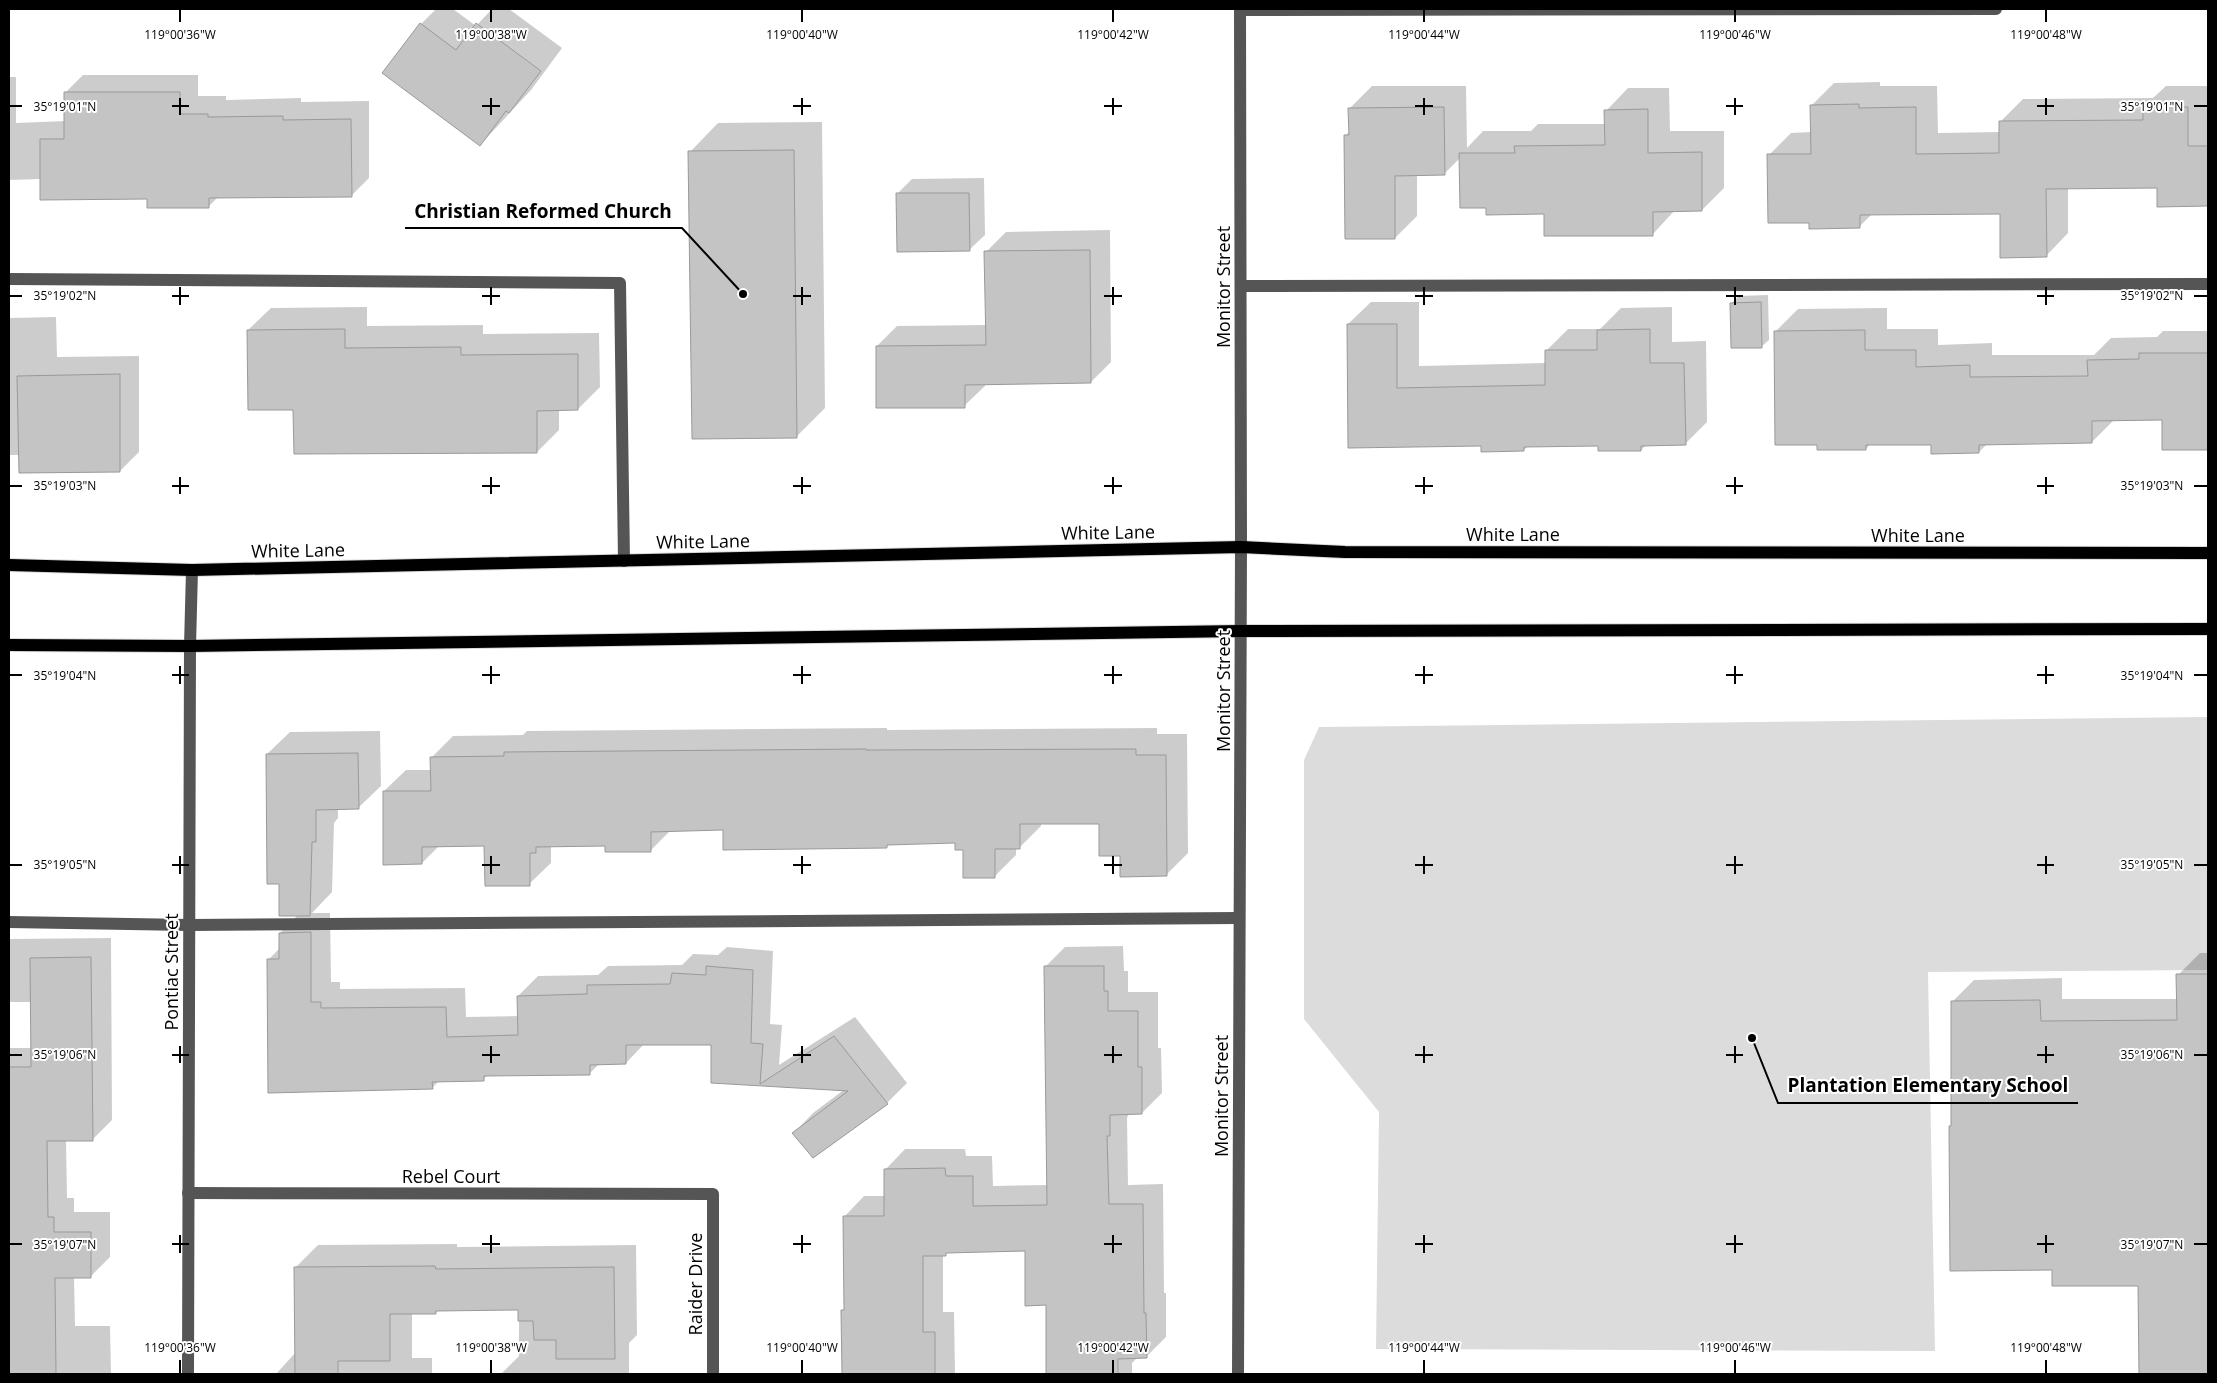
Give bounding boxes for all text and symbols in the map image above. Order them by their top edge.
text: 119°00'36"W [144,26,216,43]
text: 119°00'38"W [455,26,527,43]
text: 119°00'40"W [766,26,838,43]
text: 119°00'42"W [1077,26,1149,43]
text: 119°00'44"W [1388,26,1460,43]
text: 119°00'46"W [1699,26,1771,43]
text: 119°00'48"W [2010,26,2082,43]
text: 35°19'01"N [34,98,96,115]
text: 35°19'01"N [2121,98,2183,115]
callout: Christian Reformed Church [405,194,682,228]
text: Christian Reformed Church [414,198,672,224]
street label: Monitor Street [1211,226,1235,348]
text: 35°19'02"N [34,287,96,304]
text: 35°19'02"N [2121,287,2183,304]
text: 35°19'03"N [34,477,96,494]
text: 35°19'03"N [2121,477,2183,494]
street label: White Lane [1061,519,1155,545]
street label: White Lane [1466,522,1560,546]
street label: White Lane [1871,523,1965,547]
street label: White Lane [656,528,750,554]
street label: White Lane [251,537,345,563]
street label: Monitor Street [1211,630,1235,752]
text: 35°19'04"N [34,667,96,684]
text: 35°19'04"N [2121,667,2183,684]
text: 35°19'05"N [34,856,96,873]
text: 35°19'05"N [2121,856,2183,873]
street label: Pontiac Street [159,913,183,1031]
street label: Monitor Street [1209,1035,1233,1157]
text: 35°19'06"N [34,1046,96,1063]
text: 35°19'06"N [2121,1046,2183,1063]
callout: Plantation Elementary School [1778,1069,2078,1103]
text: Plantation Elementary School [1788,1072,2068,1098]
street label: Rebel Court [402,1164,500,1188]
street label: Raider Drive [683,1233,707,1335]
text: 35°19'07"N [34,1236,96,1253]
text: 35°19'07"N [2121,1236,2183,1253]
text: 119°00'36"W [144,1339,216,1356]
text: 119°00'38"W [455,1339,527,1356]
text: 119°00'40"W [766,1339,838,1356]
text: 119°00'42"W [1077,1339,1149,1356]
text: 119°00'44"W [1388,1339,1460,1356]
text: 119°00'46"W [1699,1339,1771,1356]
text: 119°00'48"W [2010,1339,2082,1356]

